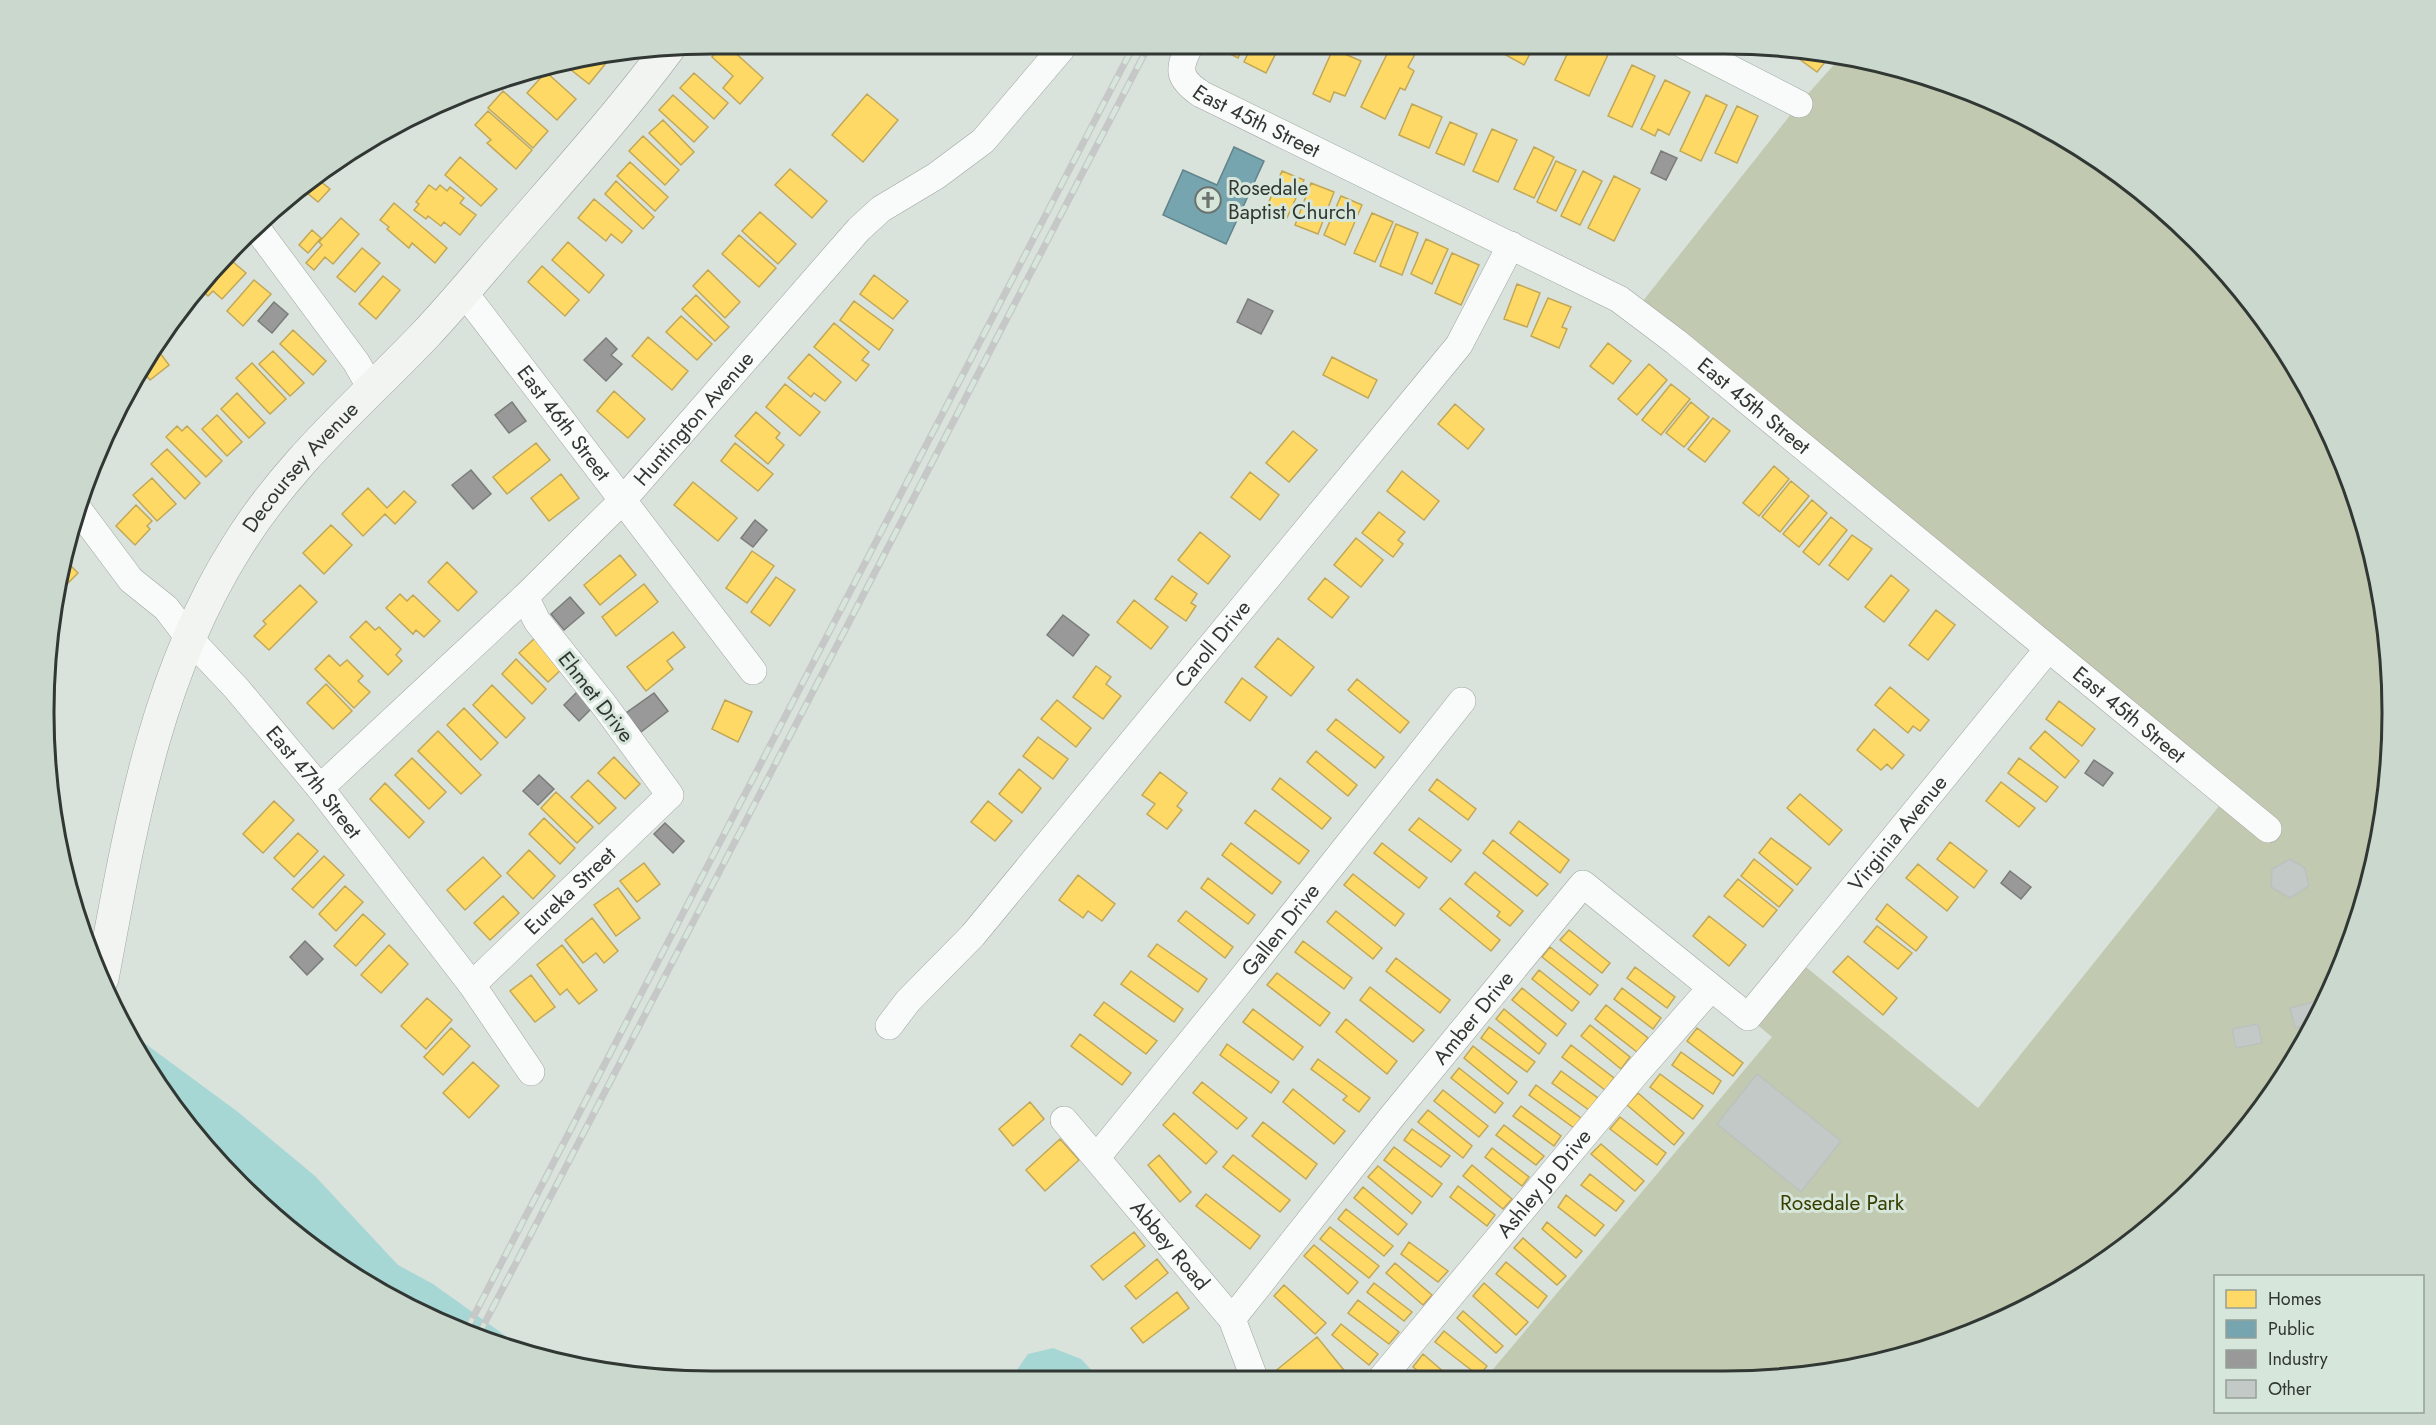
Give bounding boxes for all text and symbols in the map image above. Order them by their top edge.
street label: East 45th Street [1186,77,1325,165]
place label: Rosedale Baptist Church [1228,173,1356,227]
church icon: Rosedale Baptist Church [1193,185,1223,215]
street label: Huntington Avenue [627,345,761,492]
street label: East 45th Street [1691,351,1817,462]
street label: East 46th Street [510,359,618,487]
street label: Decoursey Avenue [235,395,366,538]
street label: Caroll Drive [1168,594,1258,694]
street label: Ehmet Drive [551,645,641,749]
street label: East 45th Street [2066,659,2192,770]
street label: East 47th Street [259,719,369,845]
street label: Virginia Avenue [1841,769,1954,898]
street label: Eureka Street [518,840,622,942]
street label: Gallen Drive [1234,877,1327,983]
street label: Amber Drive [1426,964,1521,1071]
street label: Ashley Jo Drive [1490,1122,1599,1244]
park label: Rosedale Park [1780,1188,1905,1218]
street label: Abbey Road [1123,1194,1216,1297]
legend [2214,1275,2424,1413]
text: Homes [2268,1286,2321,1312]
text: Public [2268,1316,2315,1342]
text: Industry [2268,1346,2328,1372]
text: Other [2268,1376,2312,1402]

